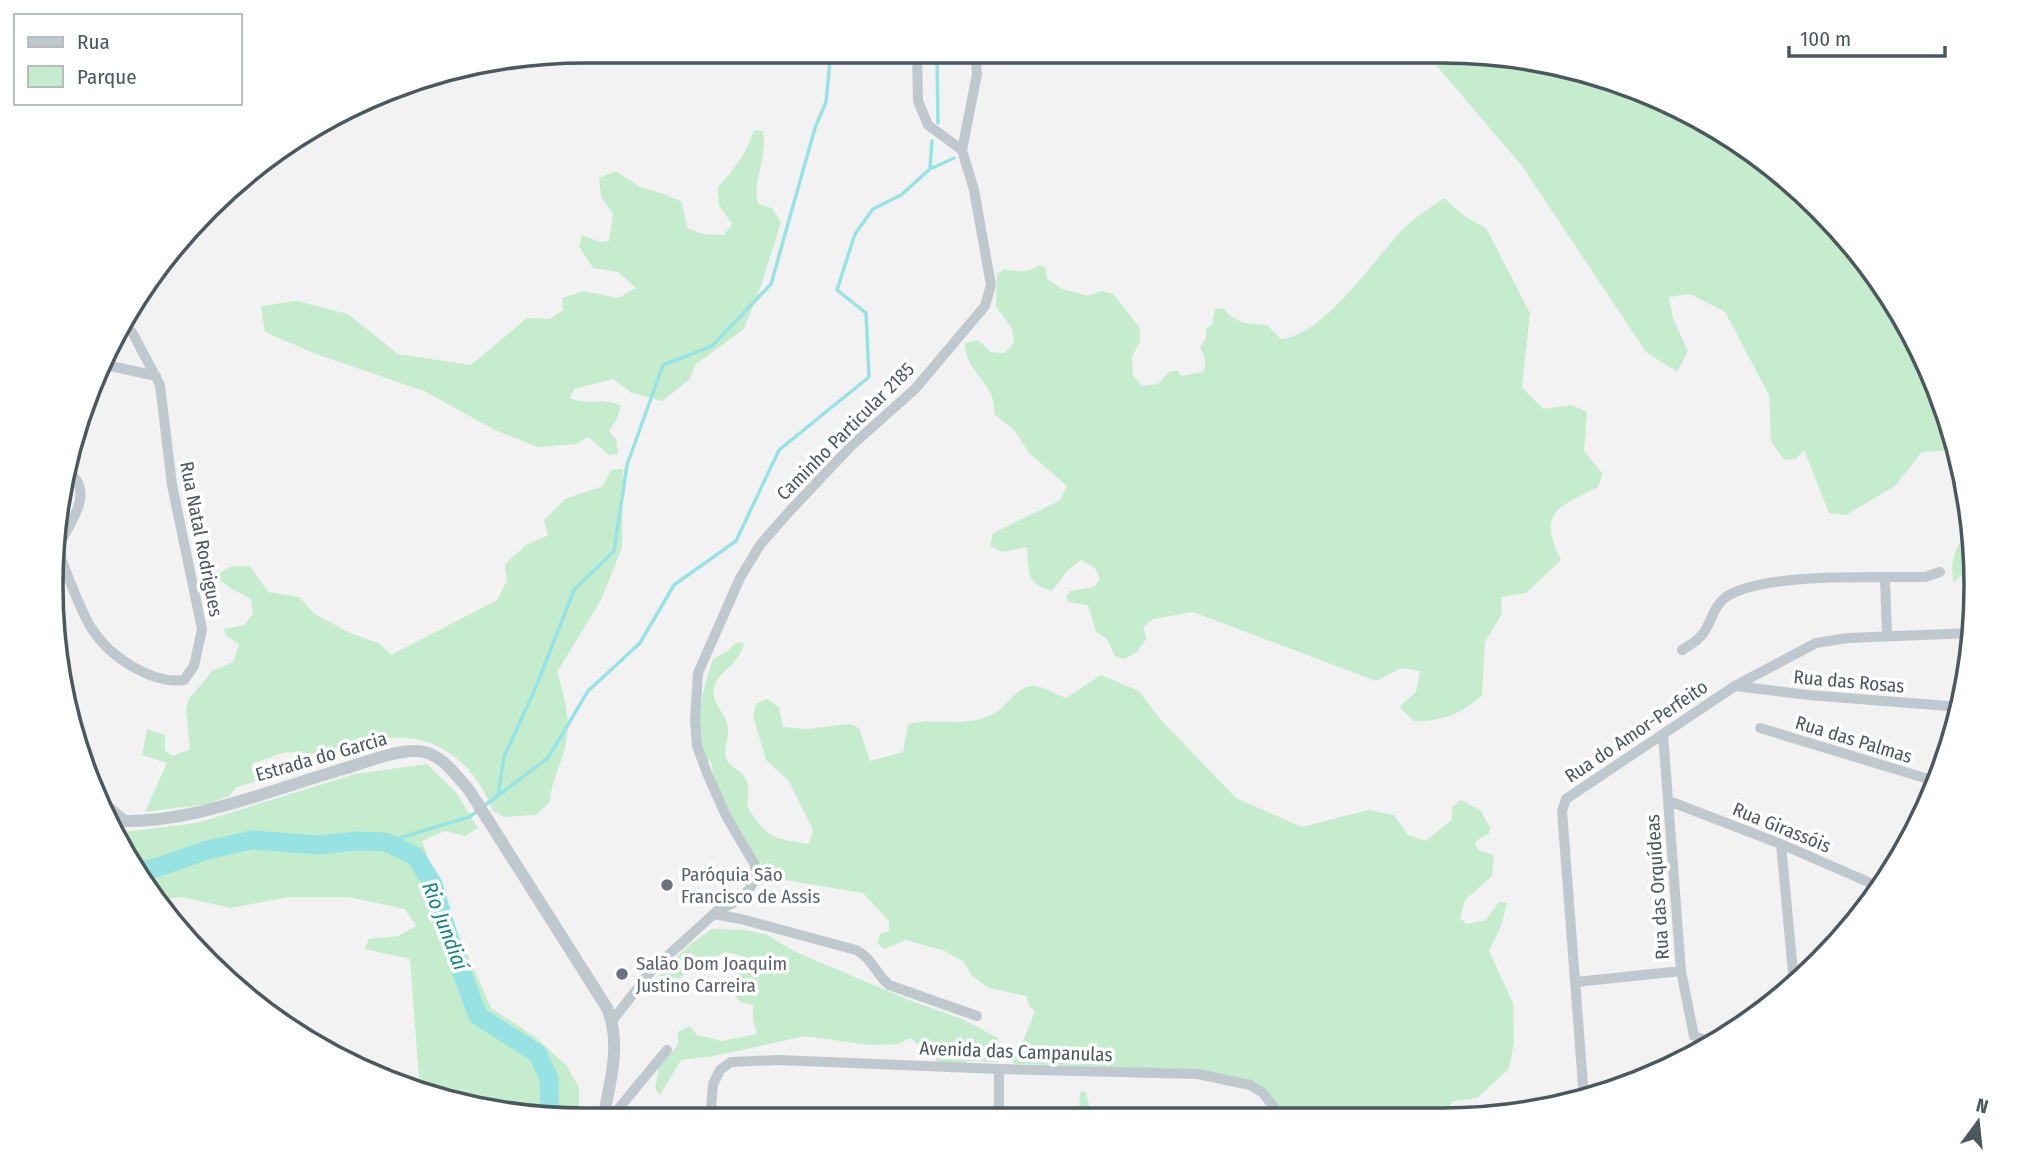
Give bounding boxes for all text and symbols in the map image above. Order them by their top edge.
legend [14,14,242,105]
scale bar [1789,14,1945,58]
text: 100 m [1800,26,1851,52]
text: Rua [77,29,110,55]
text: Parque [77,64,137,90]
street label: Caminho Particular 2185 [772,358,919,505]
street label: Rua Natal Rodrigues [175,460,228,619]
street label: Rua das Rosas [1792,665,1905,698]
street label: Rua do Amor-Perfeito [1560,675,1712,788]
street label: Rua das Palmas [1793,711,1915,768]
street label: Estrada do Garcia [253,727,389,786]
street label: Rua Girassóis [1729,797,1834,858]
street label: Rua das Orquídeas [1641,814,1674,960]
place label: Paróquia São Francisco de Assis [681,863,820,908]
marker: Paróquia São Francisco de Assis [659,877,675,893]
water label: Rio Jundiaí [416,878,474,976]
place label: Salão Dom Joaquim Justino Carreira [636,952,787,997]
marker: Salão Dom Joaquim Justino Carreira [614,966,630,982]
street label: Avenida das Campanulas [919,1037,1113,1066]
north arrow [1943,1087,2013,1157]
text: N [1974,1093,1991,1119]

